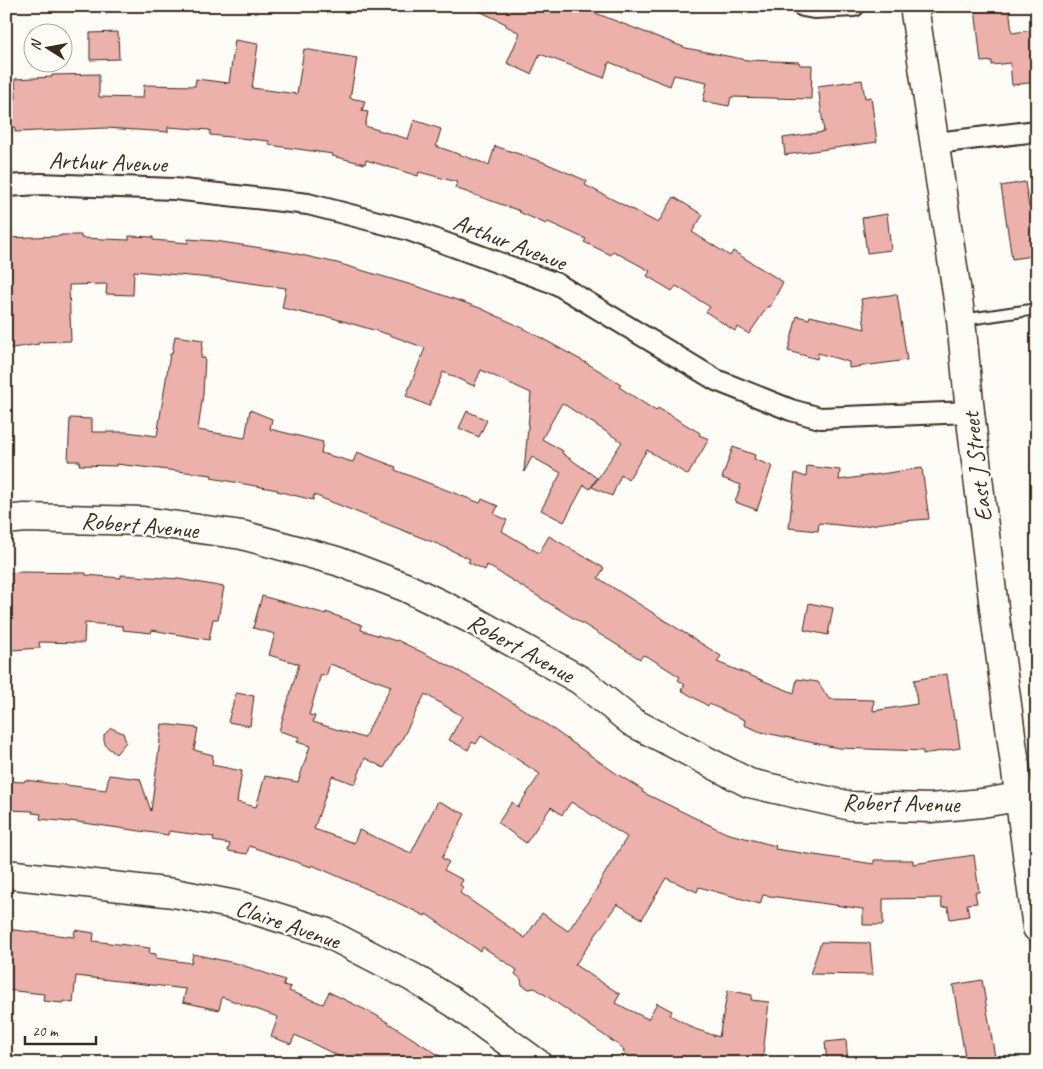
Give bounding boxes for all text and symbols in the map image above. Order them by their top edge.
north arrow [22,22,72,72]
text: N [27,37,45,51]
street label: Arthur Avenue [49,145,170,179]
street label: Arthur Avenue [450,207,572,278]
street label: East J Street [955,409,999,523]
street label: Robert Avenue [80,505,202,545]
street label: Robert Avenue [463,607,581,691]
street label: Robert Avenue [842,787,962,819]
street label: Claire Avenue [232,892,346,956]
scale bar [25,1014,96,1046]
text: 20 m [32,1022,59,1041]

